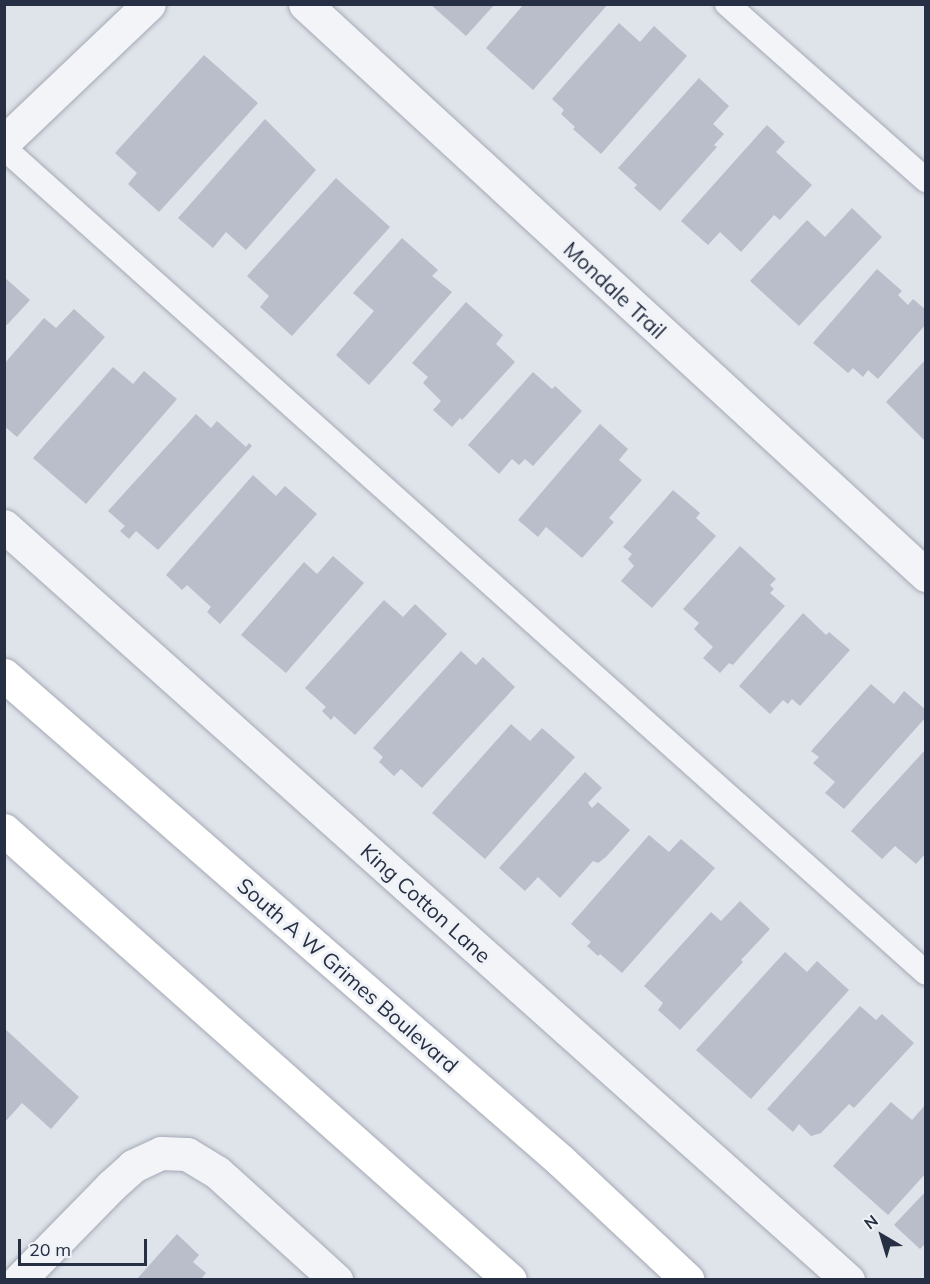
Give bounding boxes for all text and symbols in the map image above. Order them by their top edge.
street label: Mondale Trail [559,236,671,344]
street label: King Cotton Lane [356,838,496,968]
street label: South A W Grimes Boulevard [233,872,463,1078]
north arrow [852,1206,912,1266]
text: N [860,1210,882,1233]
scale bar [21,1227,150,1265]
text: 20 m [29,1238,71,1261]

